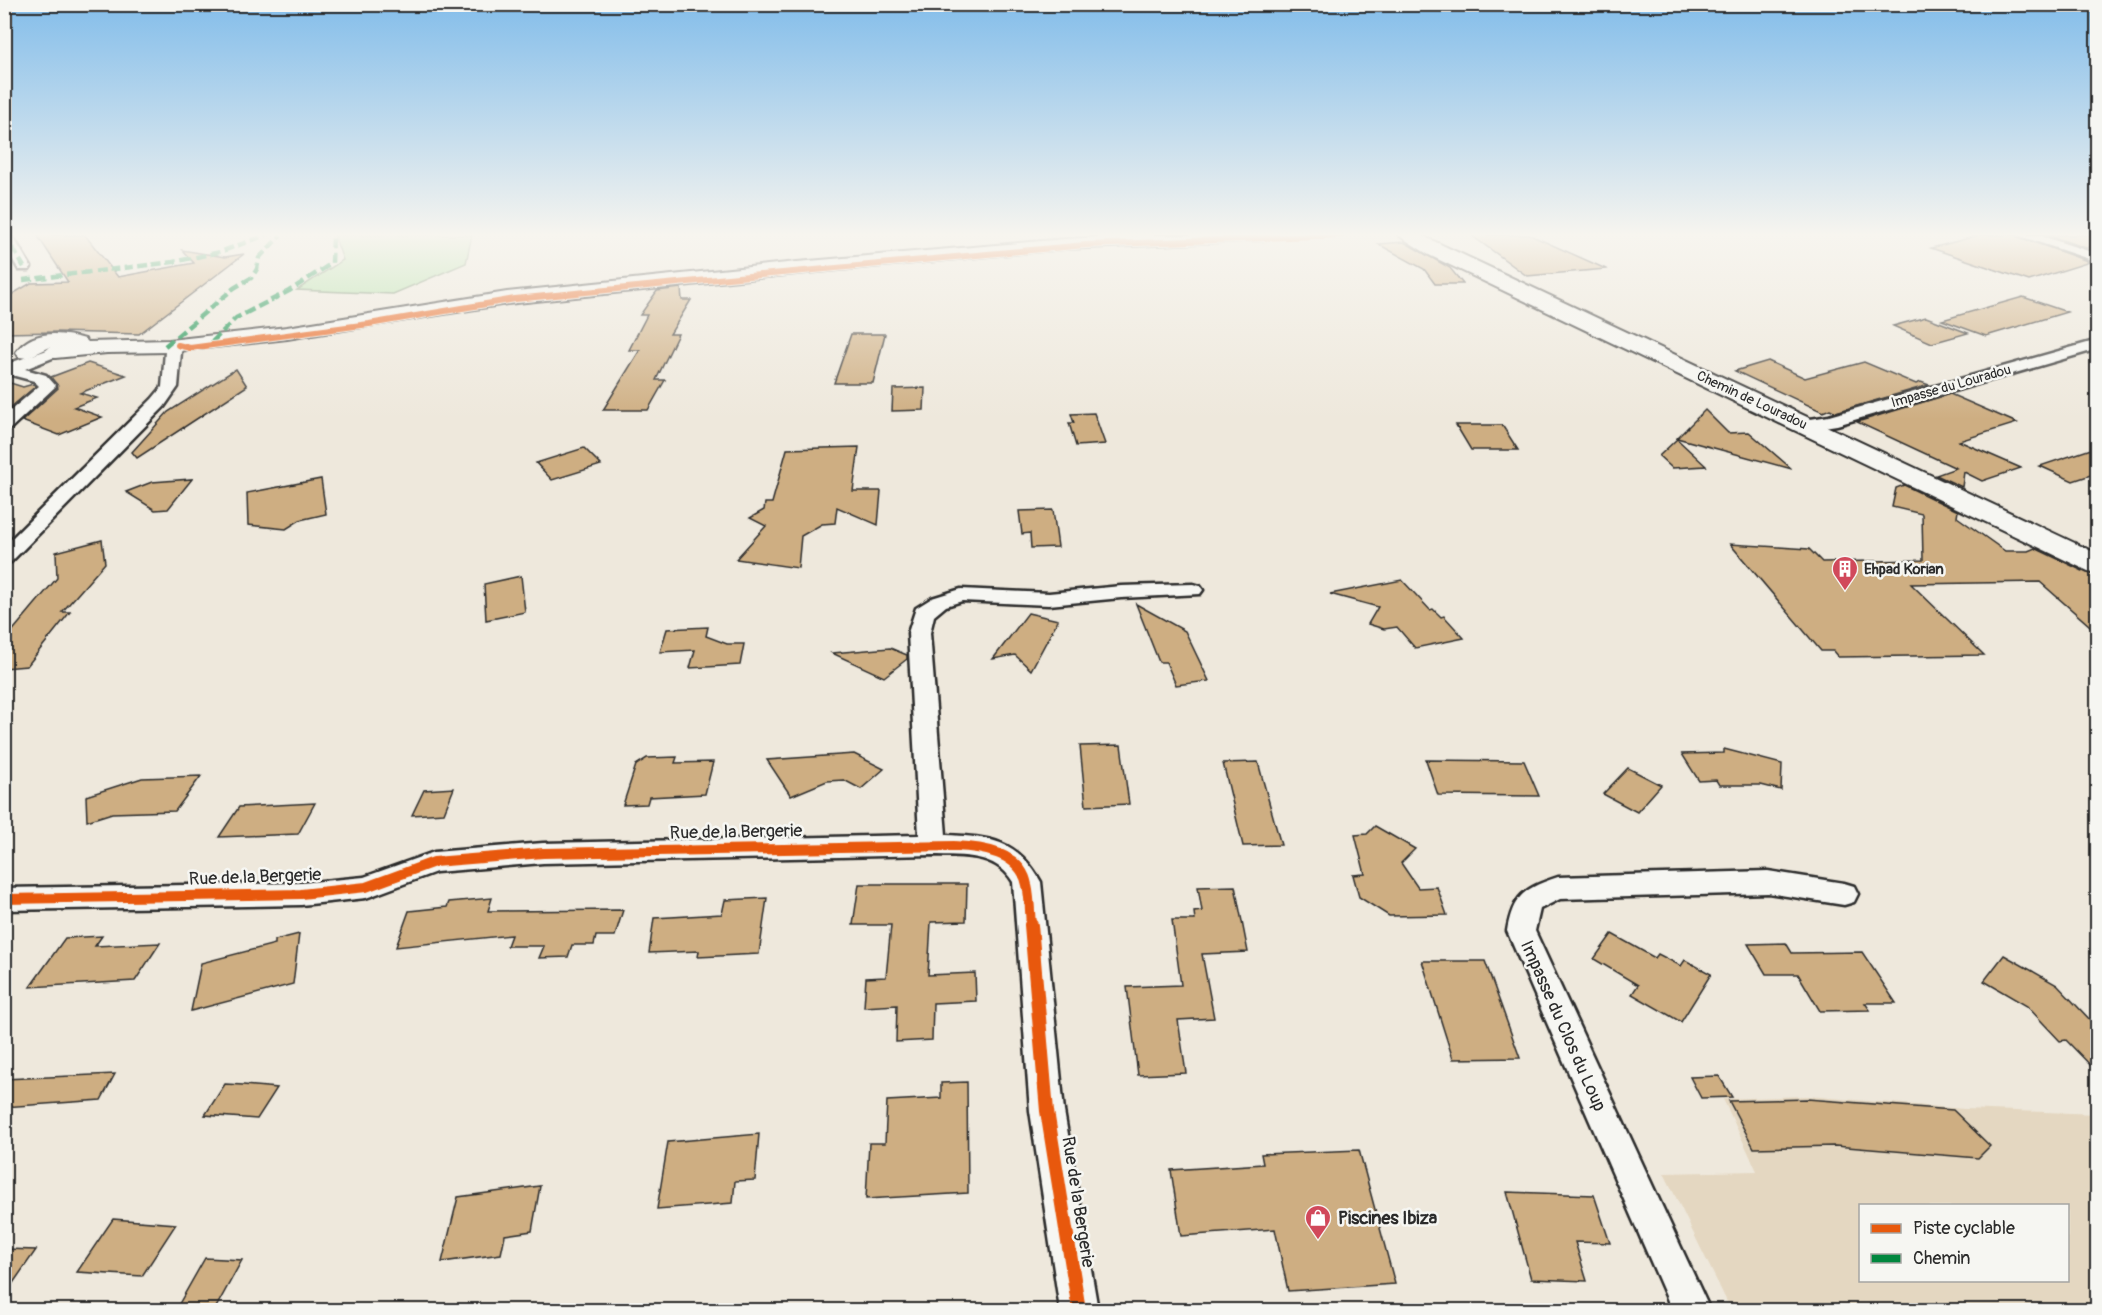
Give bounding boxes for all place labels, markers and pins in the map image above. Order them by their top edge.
building icon: Ehpad Korian [1830,554,1860,592]
place label: Ehpad Korian [1864,560,1944,579]
shop icon: Piscines Ibiza [1303,1203,1333,1241]
place label: Piscines Ibiza [1338,1207,1438,1230]

